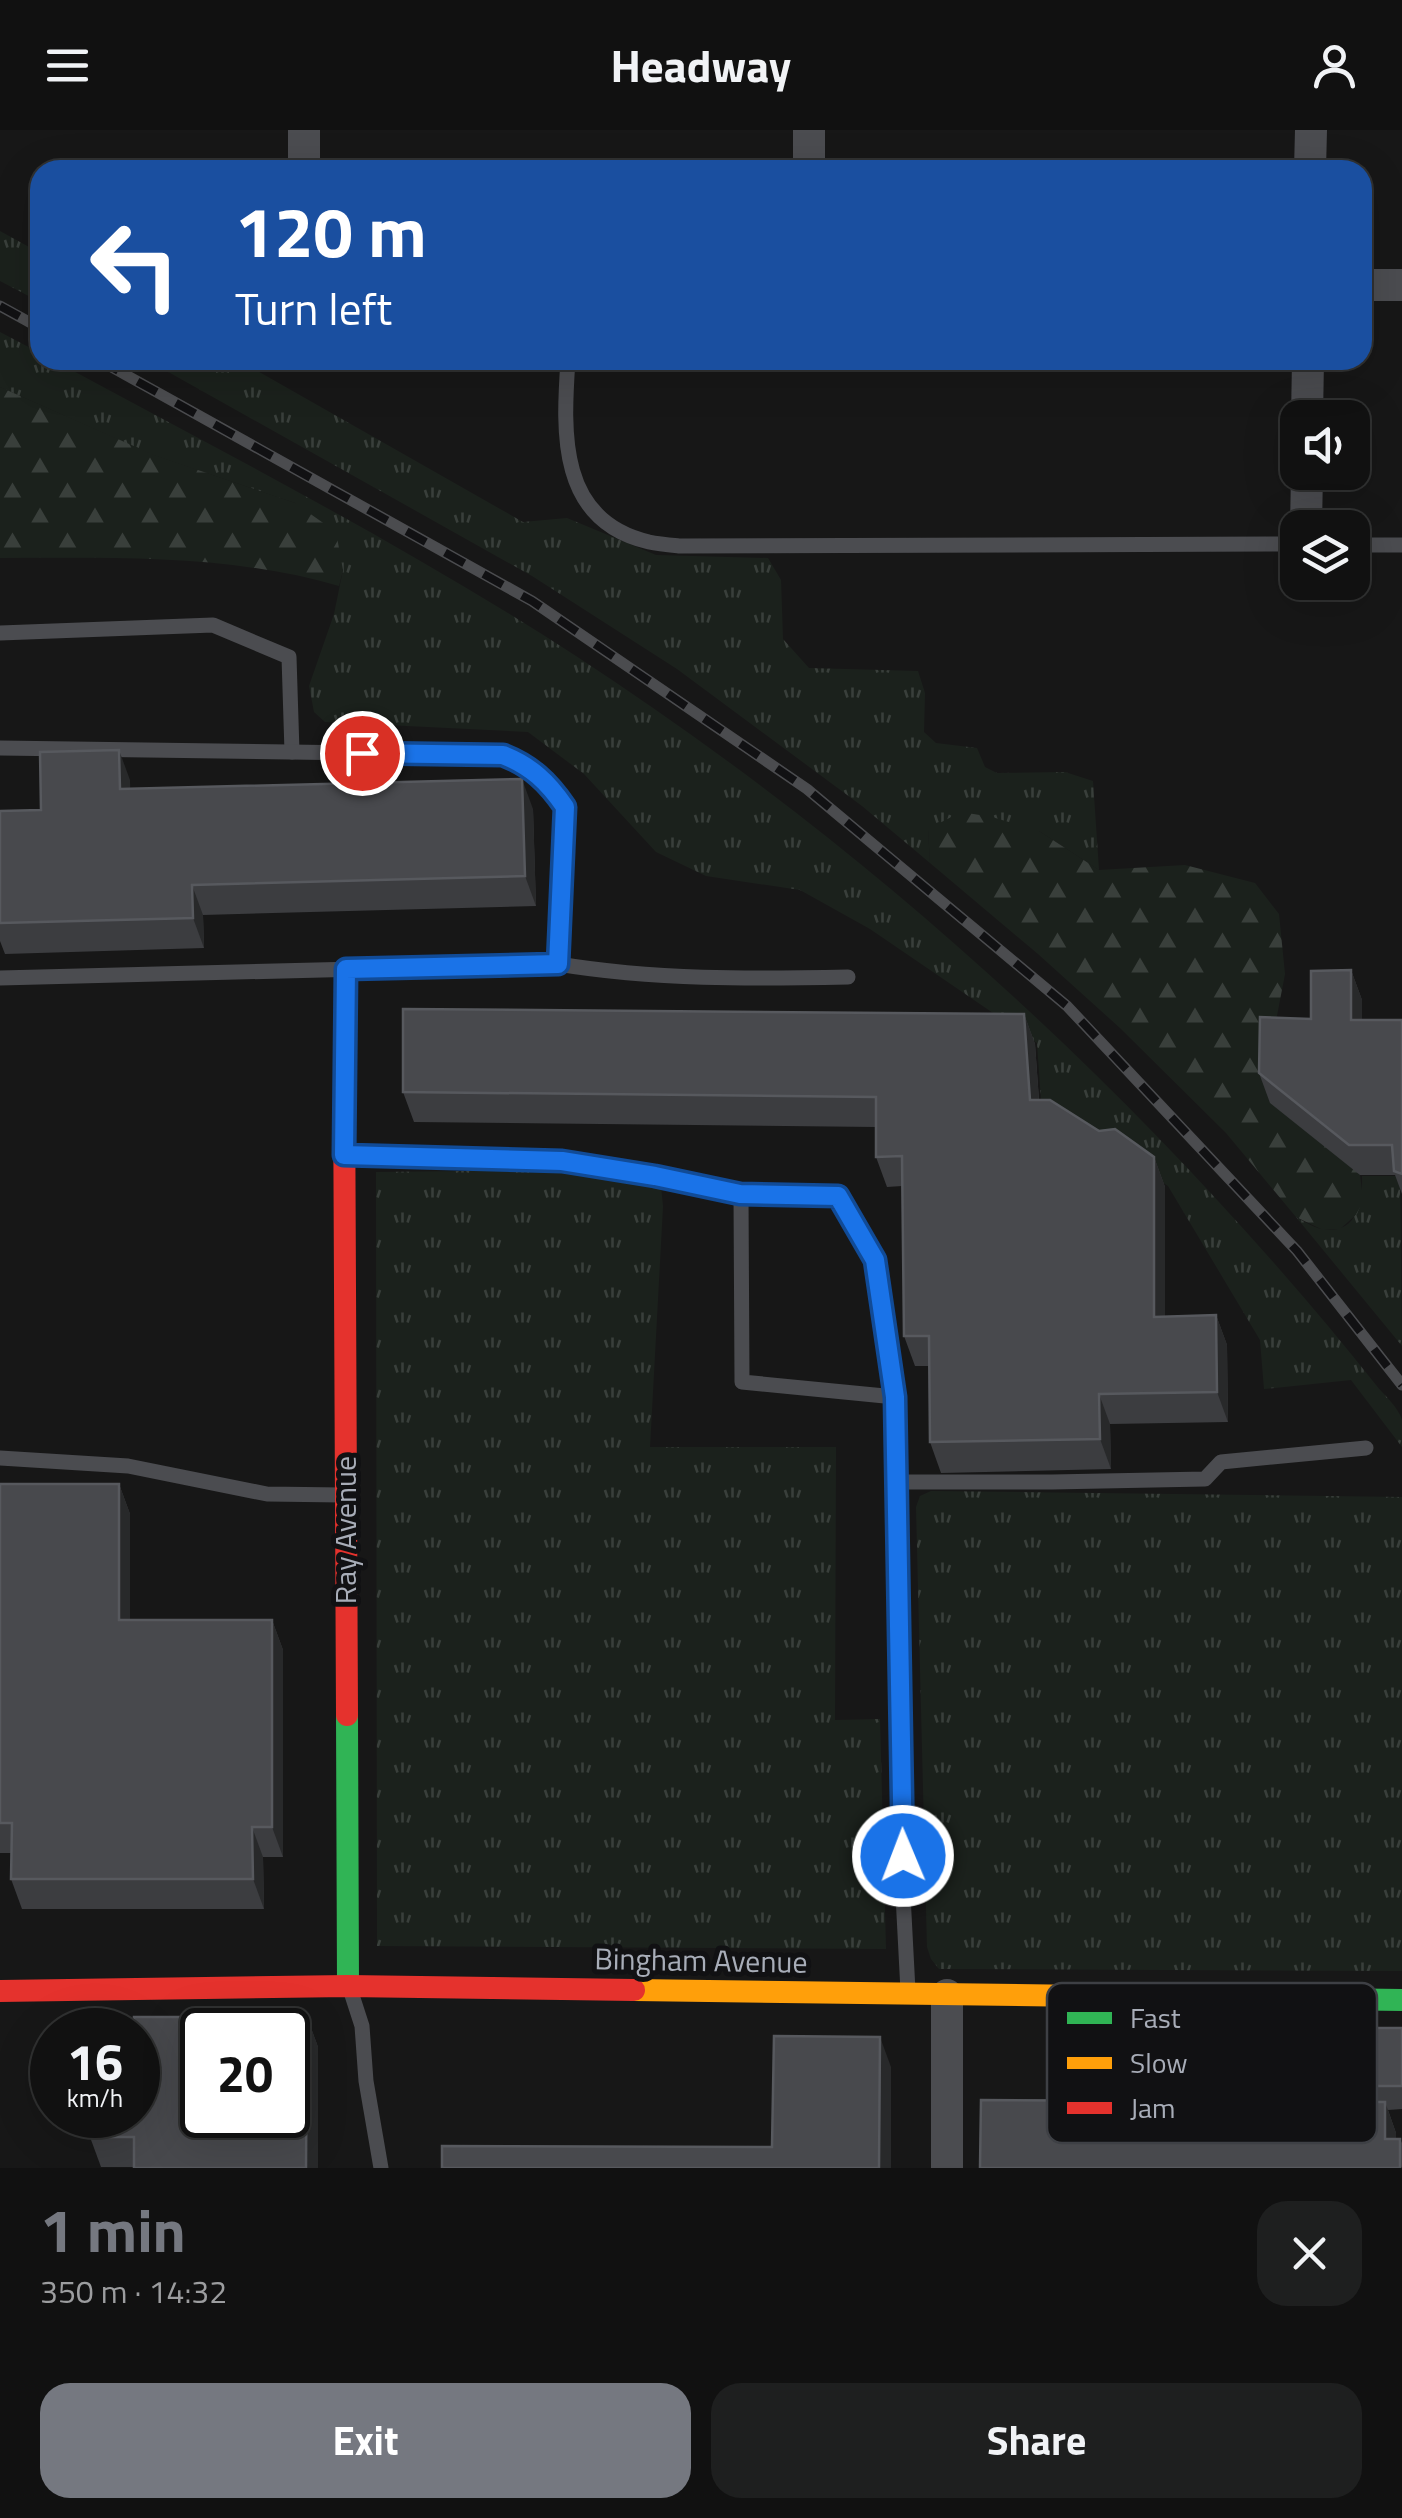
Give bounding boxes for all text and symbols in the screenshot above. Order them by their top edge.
text: Headway [611,31,791,99]
icon: menu [40,38,95,93]
icon: person [1307,38,1362,93]
text: 120 m [235,178,427,284]
icon: left [70,200,200,330]
text: Turn left [235,274,392,342]
map controls [1280,400,1370,600]
button: sound [1280,400,1370,490]
button: layers [1280,510,1370,600]
pin [320,711,405,796]
icon: arrive [335,726,390,781]
street label: Ray Avenue [322,1456,368,1604]
position arrow [851,1804,955,1908]
street label: Bingham Avenue [594,1935,808,1985]
legend [1047,1983,1377,2143]
text: Fast [1130,1996,1181,2039]
speed limit sign: 20 [180,2008,310,2138]
text: 16 [67,2023,123,2099]
text: Slow [1130,2041,1188,2084]
text: km/h [67,2079,123,2117]
text: Jam [1130,2086,1176,2129]
text: 1 min [40,2184,186,2275]
button: close [1257,2201,1362,2306]
text: 350 m · 14:32 [40,2267,227,2315]
button: Exit [40,2383,691,2498]
button: Share [711,2383,1362,2498]

